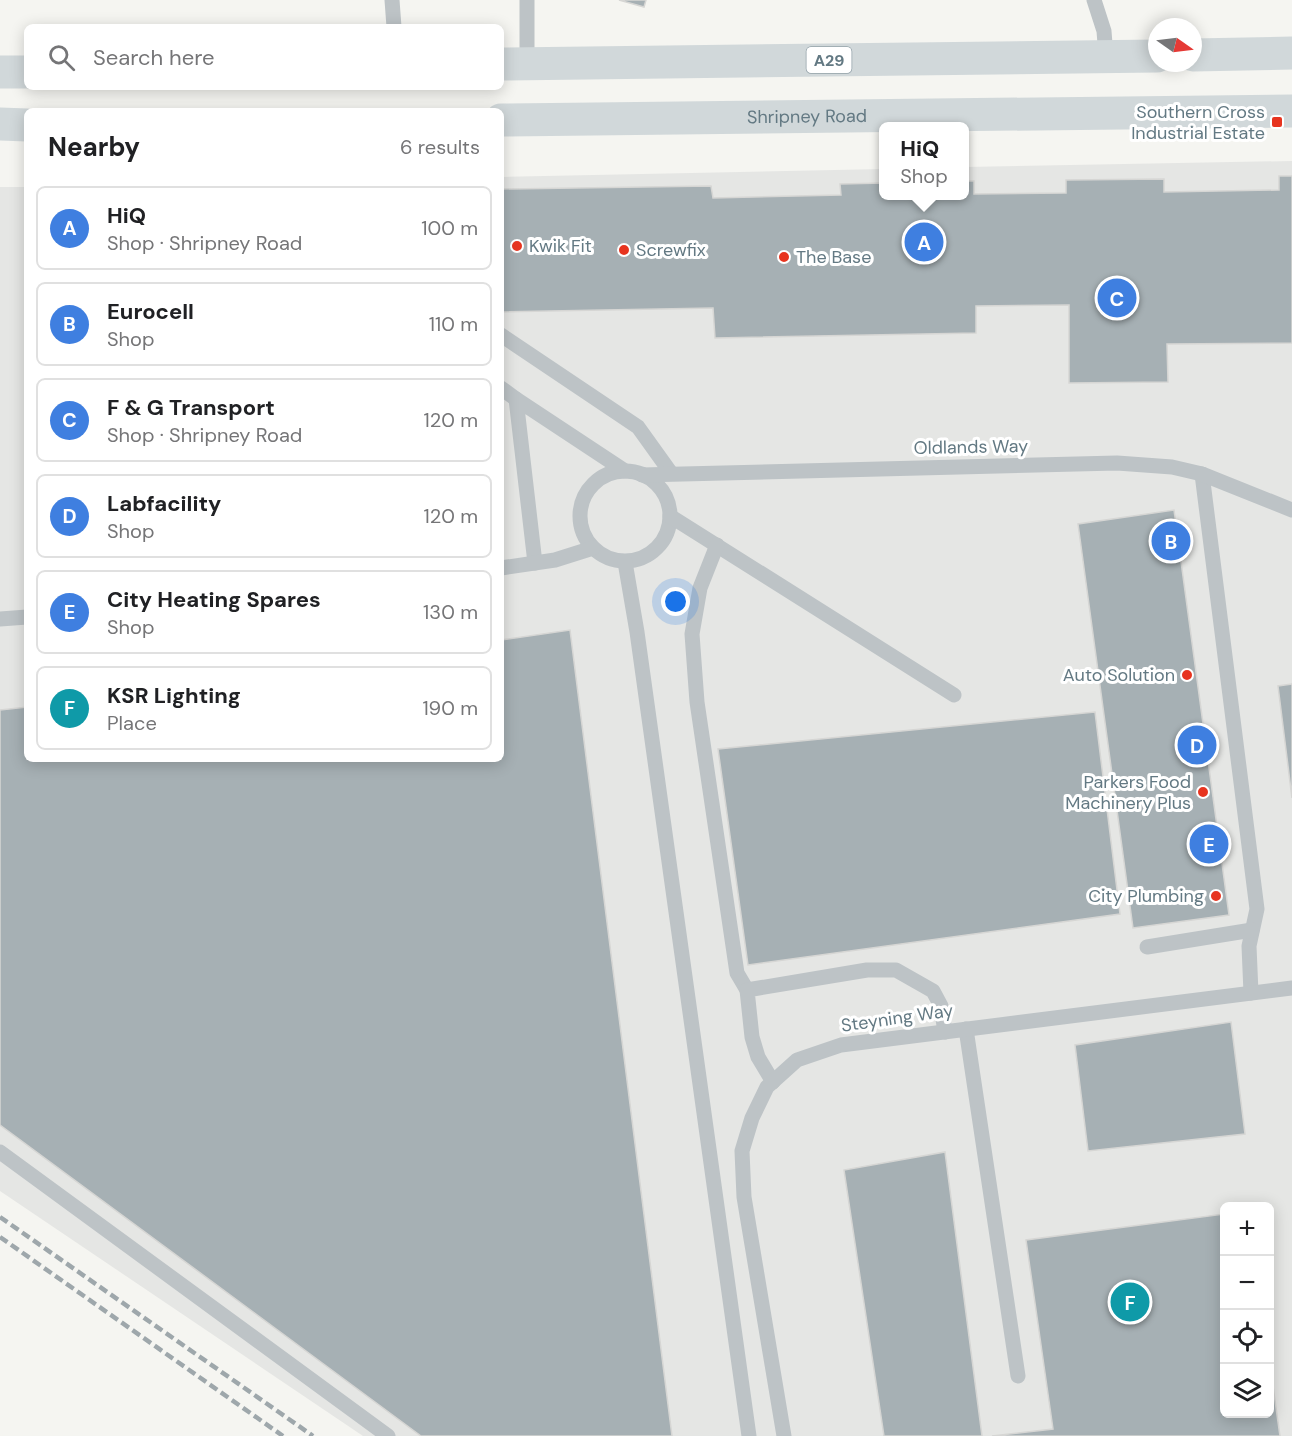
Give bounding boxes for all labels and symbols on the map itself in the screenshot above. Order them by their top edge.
north arrow [1148,18,1202,72]
road number: A29 [806,47,852,73]
place label: Southern Cross Industrial Estate [1131,100,1265,145]
street label: Shripney Road [747,104,867,129]
marker: Southern Cross Industrial Estate [1270,115,1284,129]
pin: A [904,220,944,264]
place label: Kwik Fit [529,234,592,258]
place label: Screwfix [636,238,706,262]
marker: Kwik Fit [510,239,524,253]
marker: Screwfix [617,243,631,257]
place label: The Base [796,245,871,269]
marker: The Base [777,250,791,264]
pin: C [1098,276,1136,320]
street label: Oldlands Way [914,434,1028,460]
pin: B [1152,518,1190,564]
your location [661,587,690,616]
place label: Auto Solution [1063,663,1175,687]
marker: Auto Solution [1180,668,1194,682]
pin: D [1178,722,1216,768]
place label: Parkers Food Machinery Plus [1065,770,1191,815]
marker: Parkers Food Machinery Plus [1196,785,1210,799]
pin: E [1190,822,1228,866]
place label: City Plumbing [1088,884,1204,908]
marker: City Plumbing [1209,889,1223,903]
street label: Steyning Way [839,998,955,1038]
pin: F [1110,1280,1150,1324]

